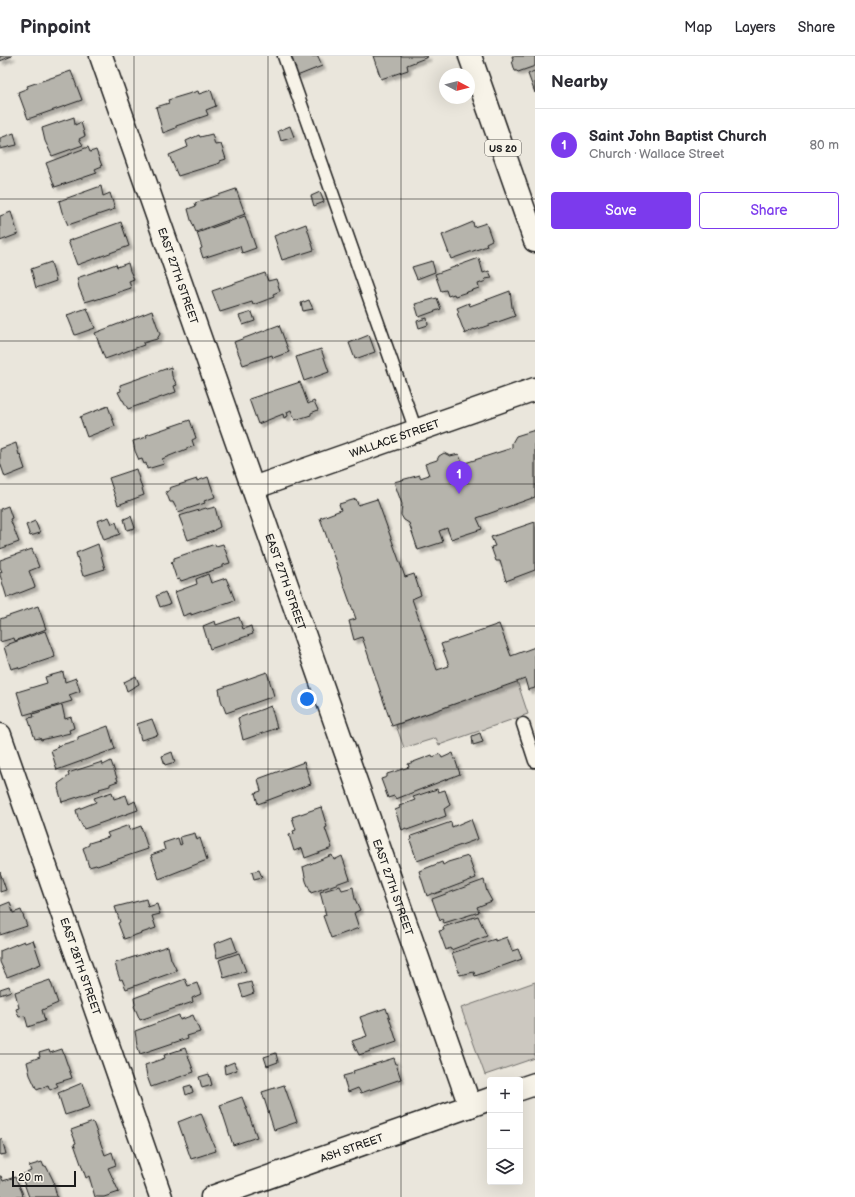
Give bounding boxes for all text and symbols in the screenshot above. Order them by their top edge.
text: Pinpoint [20,16,91,39]
text: Map [684,19,712,36]
text: Layers [734,19,776,36]
text: Share [798,19,835,36]
north arrow [439,68,475,104]
text: Nearby [551,72,608,92]
text: Saint John Baptist Church [589,127,767,146]
text: 1 [561,137,567,153]
text: 80 m [810,137,839,153]
road number: US 20 [485,140,521,156]
text: Church · Wallace Street [589,146,724,162]
button: Save [551,192,691,229]
button: Share [699,192,839,229]
street label: EAST 27TH STREET [155,226,201,326]
street label: WALLACE STREET [348,417,442,461]
pin: 1 [446,461,472,494]
street label: EAST 27TH STREET [262,532,308,632]
your location [297,689,317,709]
street label: EAST 27TH STREET [370,837,416,938]
street label: EAST 28TH STREET [57,916,103,1017]
map controls [487,1077,523,1185]
button: + [487,1077,523,1113]
button: − [487,1113,523,1149]
street label: ASH STREET [318,1131,385,1165]
button: layers [487,1149,523,1185]
scale bar [12,1169,76,1188]
text: 20 m [18,1171,43,1184]

